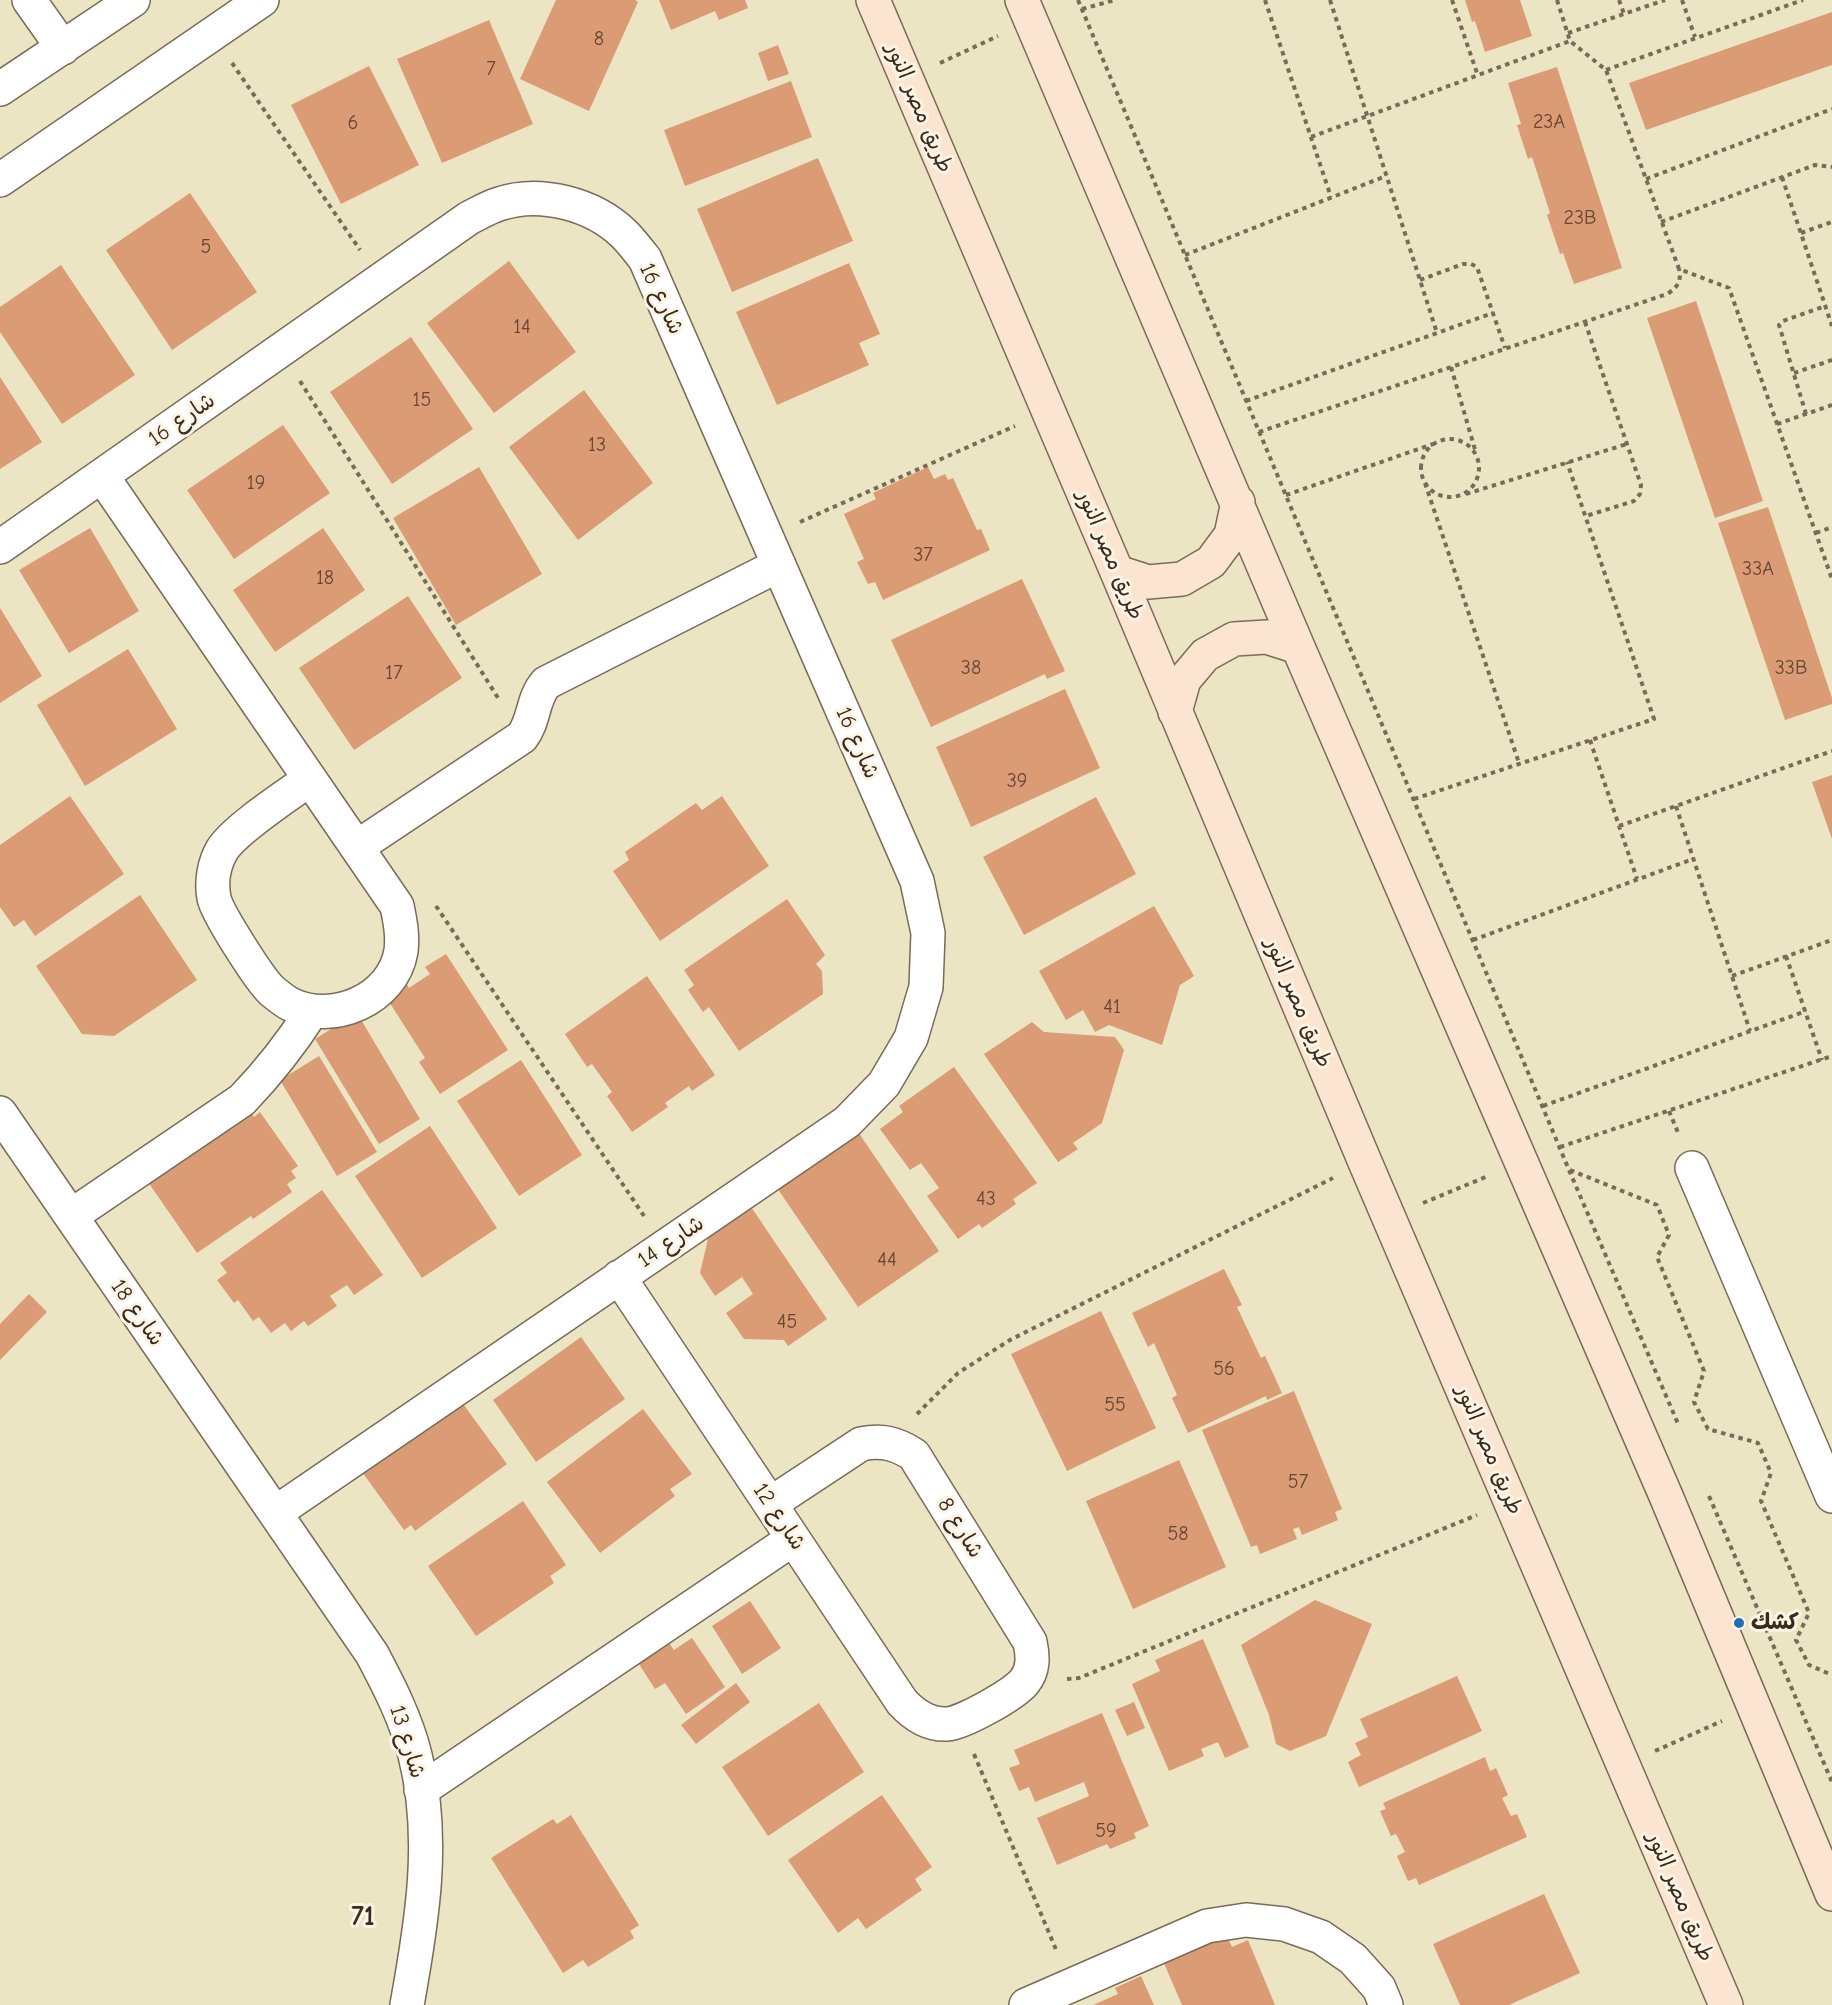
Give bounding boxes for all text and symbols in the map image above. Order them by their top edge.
house number: 8 [594,27,604,51]
street label: طريق مصر النور [880,39,958,177]
house number: 7 [486,57,496,81]
house number: 23A [1533,110,1565,134]
house number: 6 [348,111,358,135]
house number: 23B [1564,206,1596,230]
house number: 5 [201,235,211,259]
street label: شارع 16 [633,259,689,339]
house number: 14 [513,315,531,339]
street label: شارع 16 [143,388,221,452]
house number: 15 [413,388,431,412]
house number: 13 [588,433,606,457]
house number: 19 [247,471,265,495]
street label: طريق مصر النور [1071,486,1149,624]
house number: 37 [913,543,933,567]
house number: 33A [1742,557,1774,581]
house number: 18 [316,566,334,590]
house number: 38 [961,656,981,680]
house number: 33B [1775,656,1807,680]
house number: 17 [385,661,403,685]
street label: شارع 16 [830,703,884,783]
house number: 39 [1007,769,1027,793]
street label: طريق مصر النور [1259,934,1337,1072]
house number: 41 [1103,995,1121,1019]
house number: 43 [976,1187,996,1211]
street label: شارع 14 [633,1210,709,1274]
house number: 44 [877,1248,897,1272]
street label: شارع 18 [105,1275,169,1351]
house number: 45 [777,1310,797,1334]
house number: 56 [1213,1357,1235,1381]
street label: طريق مصر النور [1450,1381,1528,1519]
house number: 55 [1104,1393,1126,1417]
house number: 57 [1288,1470,1308,1494]
street label: شارع 12 [747,1478,811,1556]
street label: شارع 8 [931,1493,989,1563]
house number: 58 [1167,1522,1189,1546]
place label: كشك [1751,1610,1799,1636]
marker: كشك [1732,1616,1746,1630]
street label: شارع 13 [383,1702,431,1782]
house number: 59 [1095,1819,1117,1843]
street label: طريق مصر النور [1641,1828,1719,1966]
district label: 71 [351,1900,375,1934]

